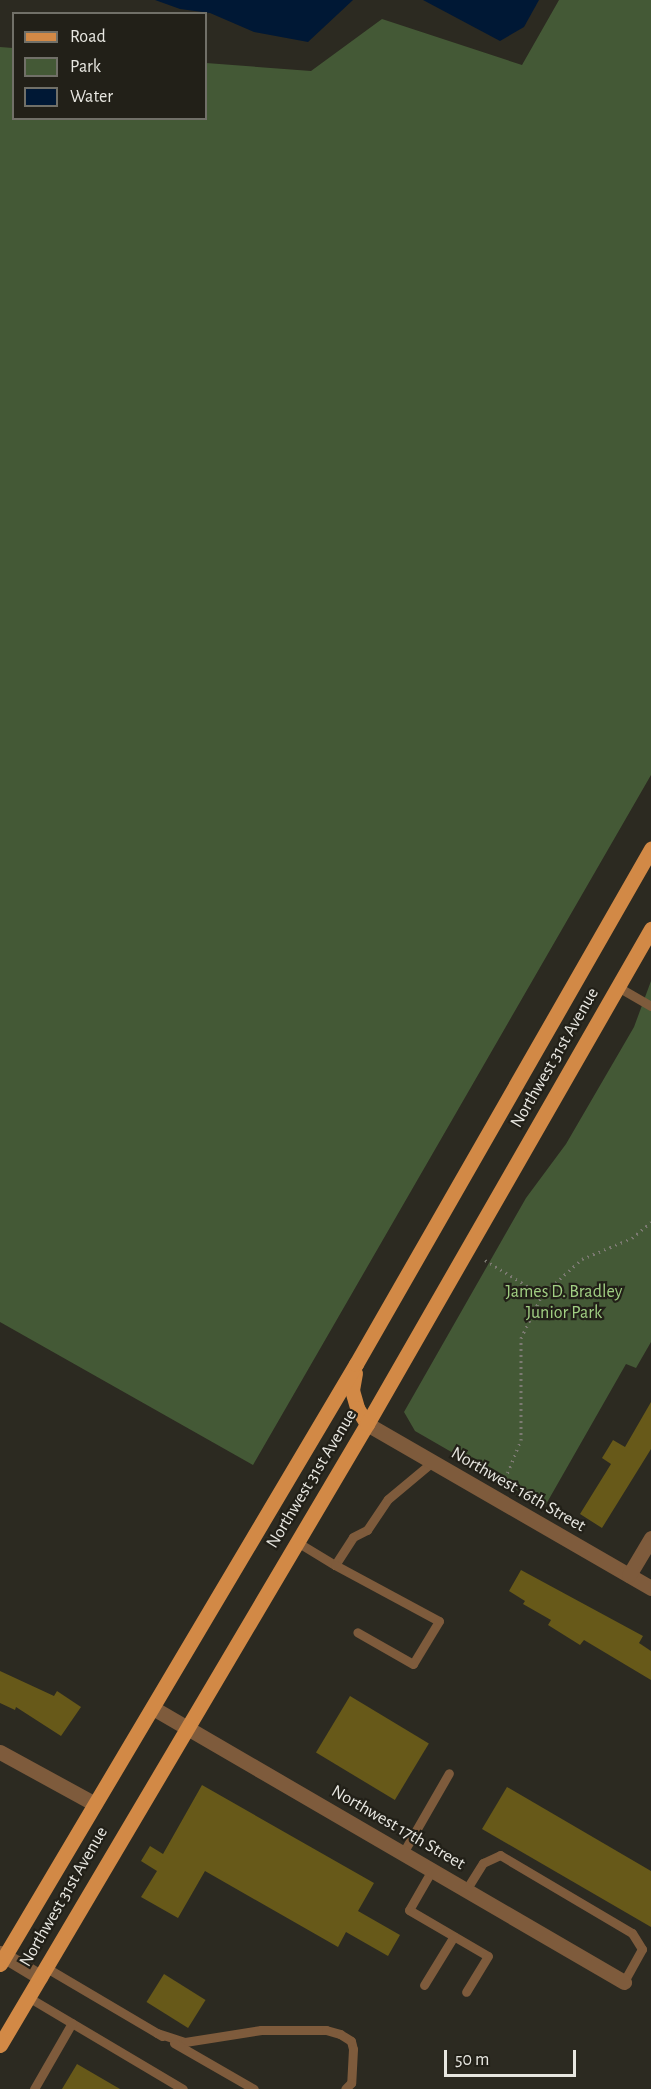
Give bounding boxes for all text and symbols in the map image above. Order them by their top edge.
legend [12,12,207,120]
text: Road [70,28,106,46]
text: Park [70,58,101,76]
text: Water [70,88,113,106]
street label: Northwest 31st Avenue [506,984,604,1132]
park label: James D. Bradley Junior Park [506,1282,622,1324]
street label: Northwest 31st Avenue [262,1406,362,1552]
street label: Northwest 16th Street [447,1443,589,1537]
street label: Northwest 17th Street [327,1781,469,1875]
street label: Northwest 31st Avenue [15,1823,113,1971]
scale bar [447,2038,579,2076]
text: 50 m [455,2051,489,2069]

